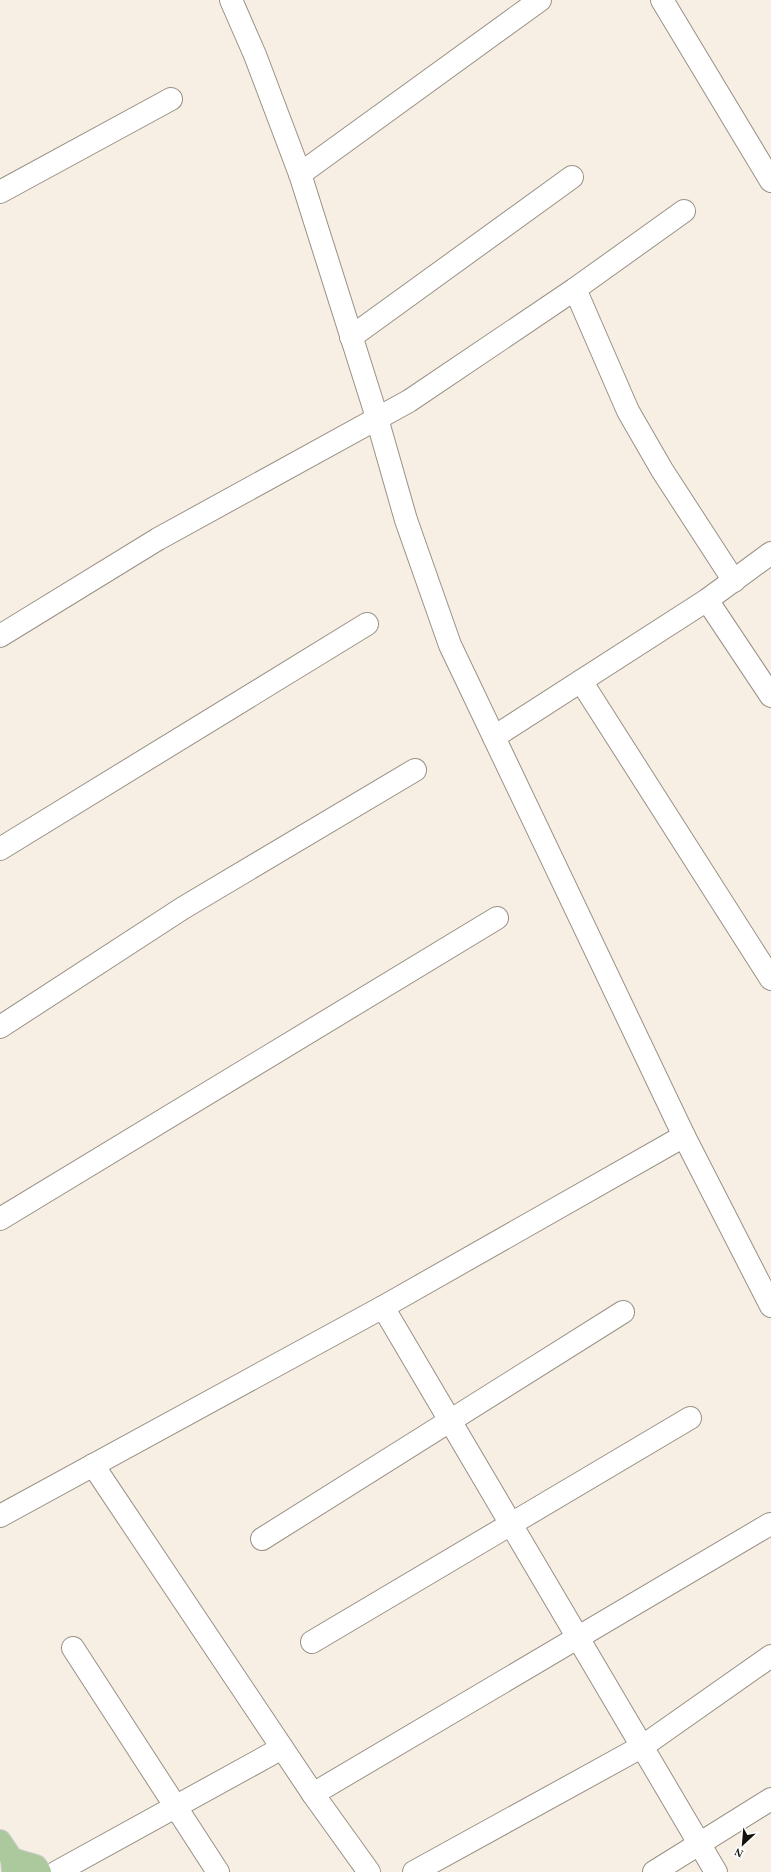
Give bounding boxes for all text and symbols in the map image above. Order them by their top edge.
north arrow [723,1824,763,1864]
text: N [732,1846,745,1860]

